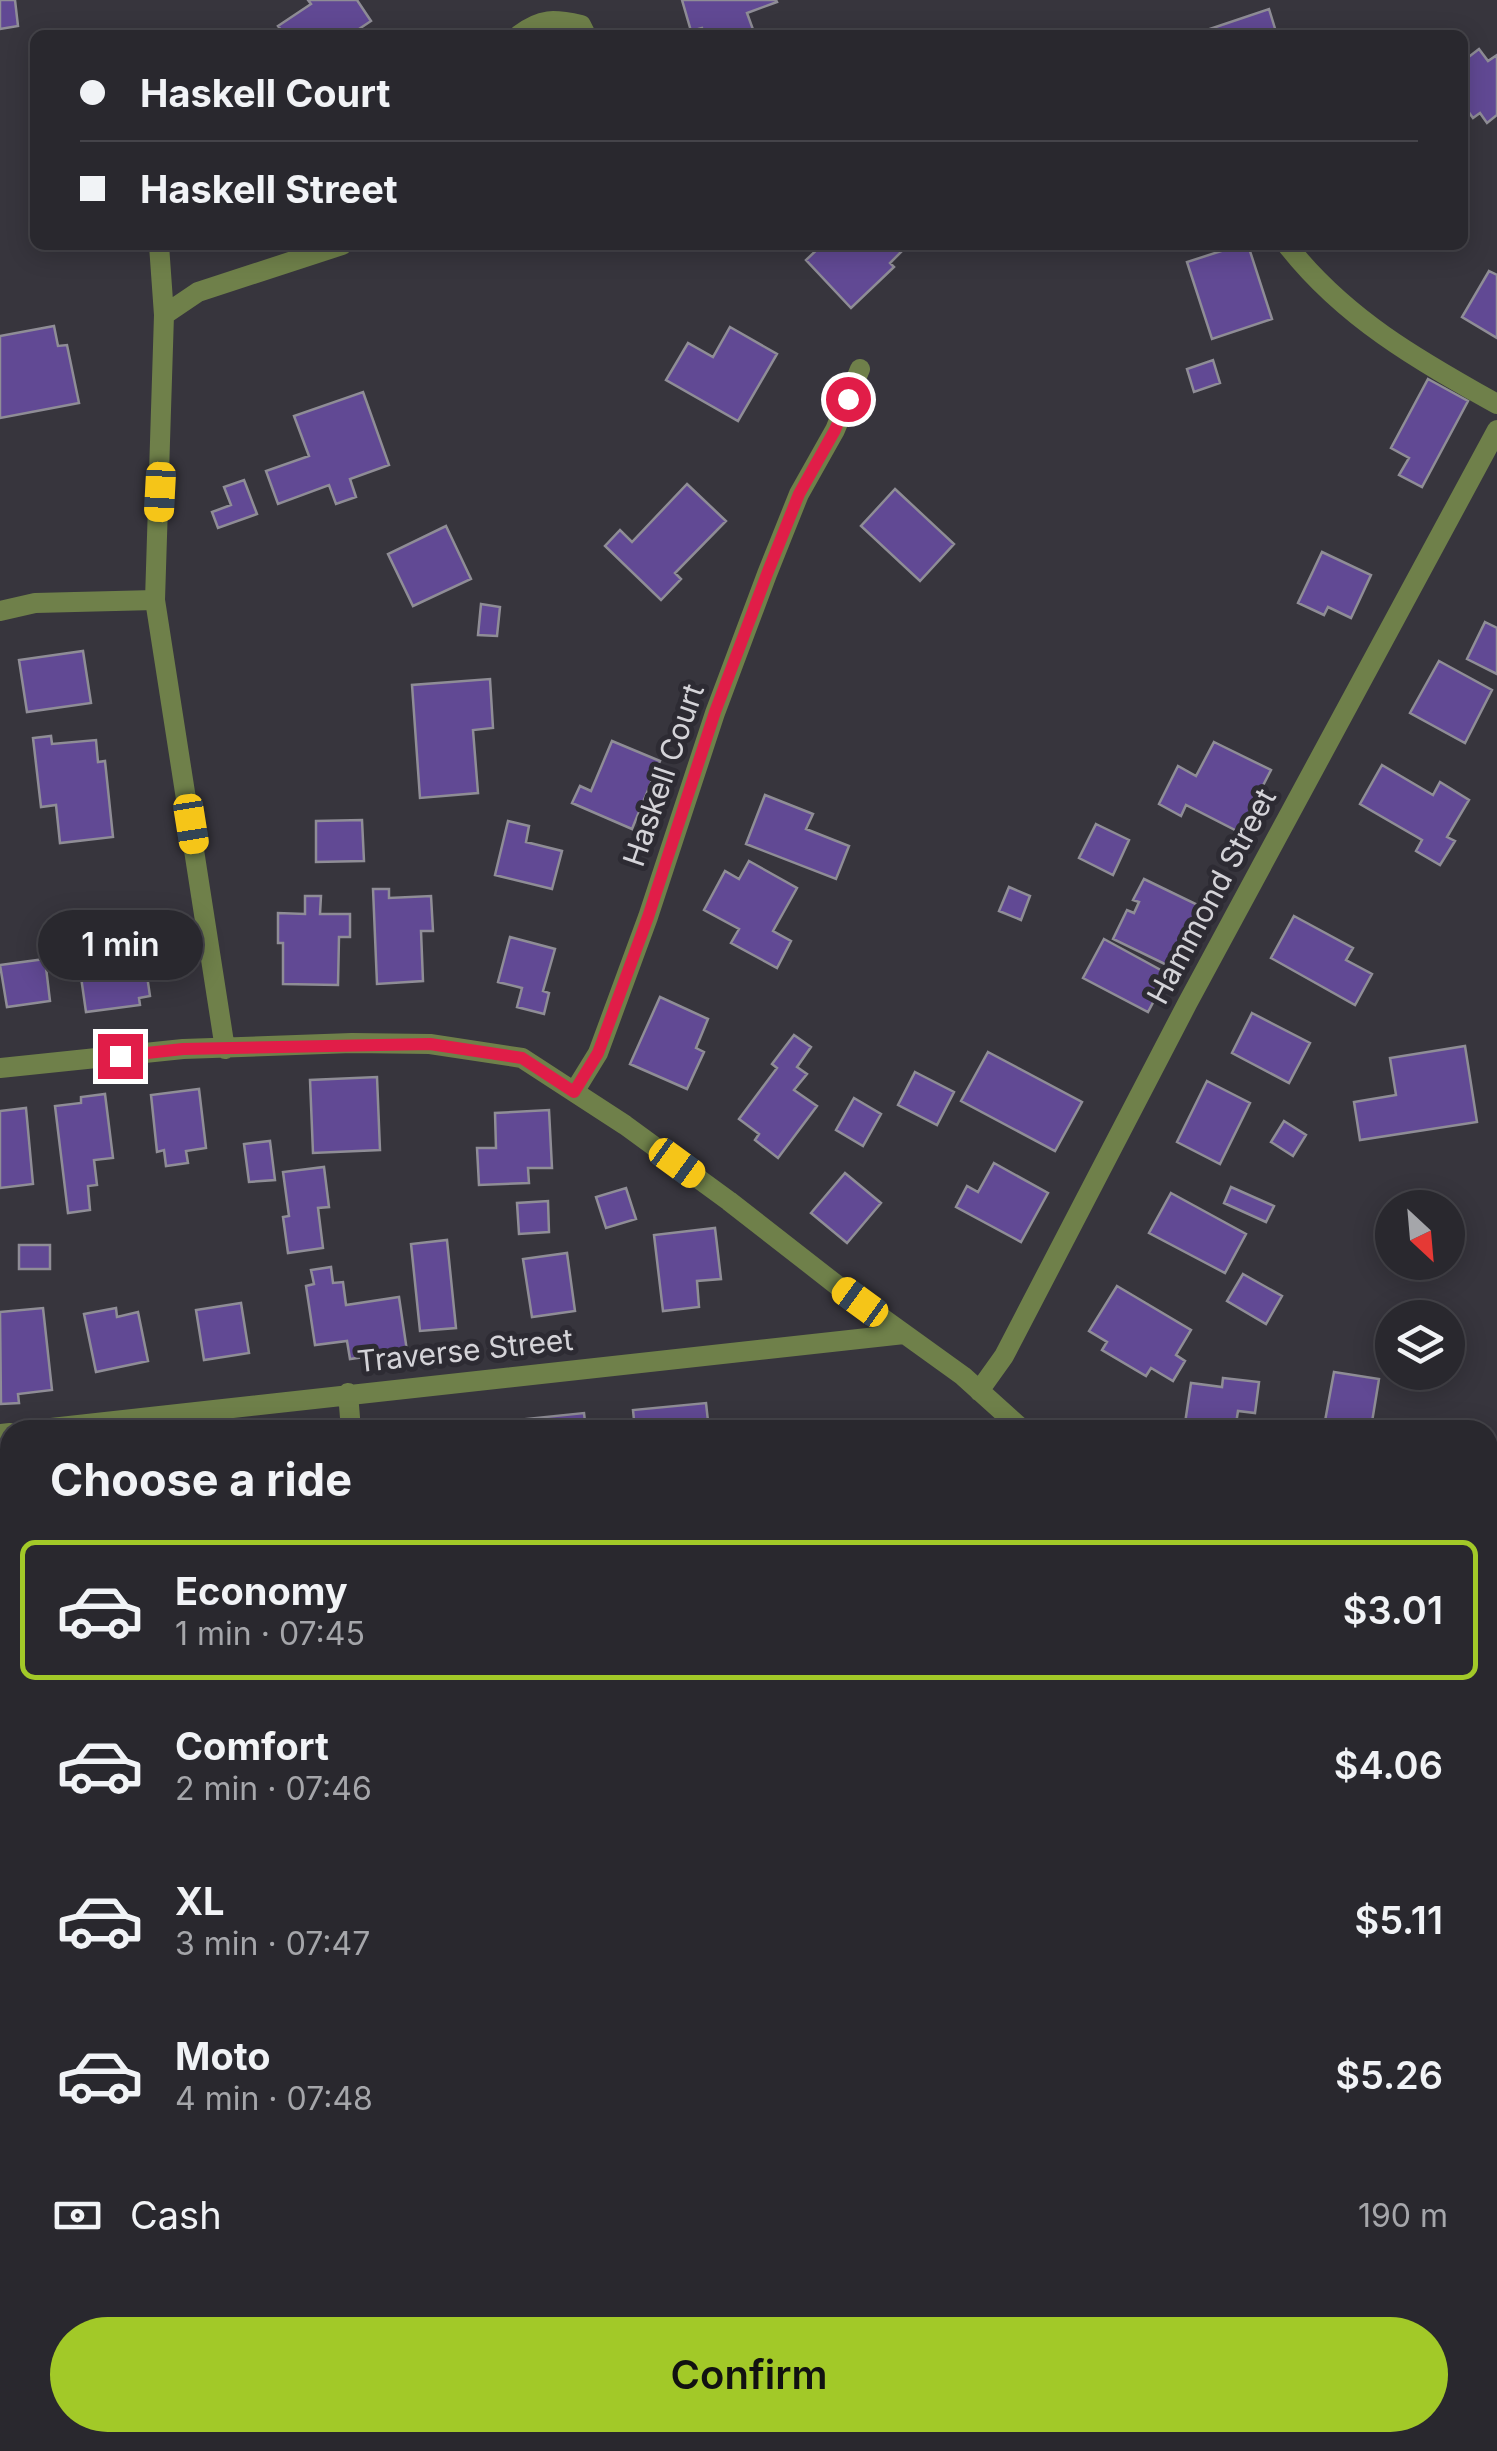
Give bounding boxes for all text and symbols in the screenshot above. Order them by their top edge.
text: Haskell Court [140,70,390,116]
text: Haskell Street [140,166,398,212]
route start [826,377,871,422]
car [143,461,177,523]
street label: Haskell Court [615,679,711,871]
street label: Hammond Street [1139,782,1283,1010]
car [171,792,211,856]
callout: 1 min [38,911,202,981]
text: 1 min [81,925,160,964]
route end [98,1034,143,1079]
car [644,1133,710,1193]
north arrow [1375,1190,1465,1280]
map controls [1375,1190,1465,1390]
car [827,1272,893,1332]
button: layers [1375,1300,1465,1390]
street label: Traverse Street [355,1321,575,1379]
text: Choose a ride [50,1452,352,1507]
icon: car [55,1565,145,1655]
text: Economy [175,1568,348,1614]
text: $3.01 [1343,1587,1443,1633]
text: 1 min · 07:45 [175,1614,365,1653]
icon: car [55,1720,145,1810]
text: Comfort [175,1723,329,1769]
text: $4.06 [1334,1742,1443,1788]
text: 2 min · 07:46 [175,1769,372,1808]
icon: car [55,1875,145,1965]
text: XL [175,1878,225,1924]
text: $5.11 [1354,1897,1443,1943]
text: 3 min · 07:47 [175,1924,370,1963]
icon: car [55,2030,145,2120]
text: Moto [175,2033,271,2079]
text: $5.26 [1335,2052,1443,2098]
text: 4 min · 07:48 [175,2079,373,2118]
icon: cash [50,2188,105,2243]
text: Cash [130,2192,222,2238]
text: 190 m [1358,2196,1448,2235]
button: Confirm [50,2317,1448,2432]

